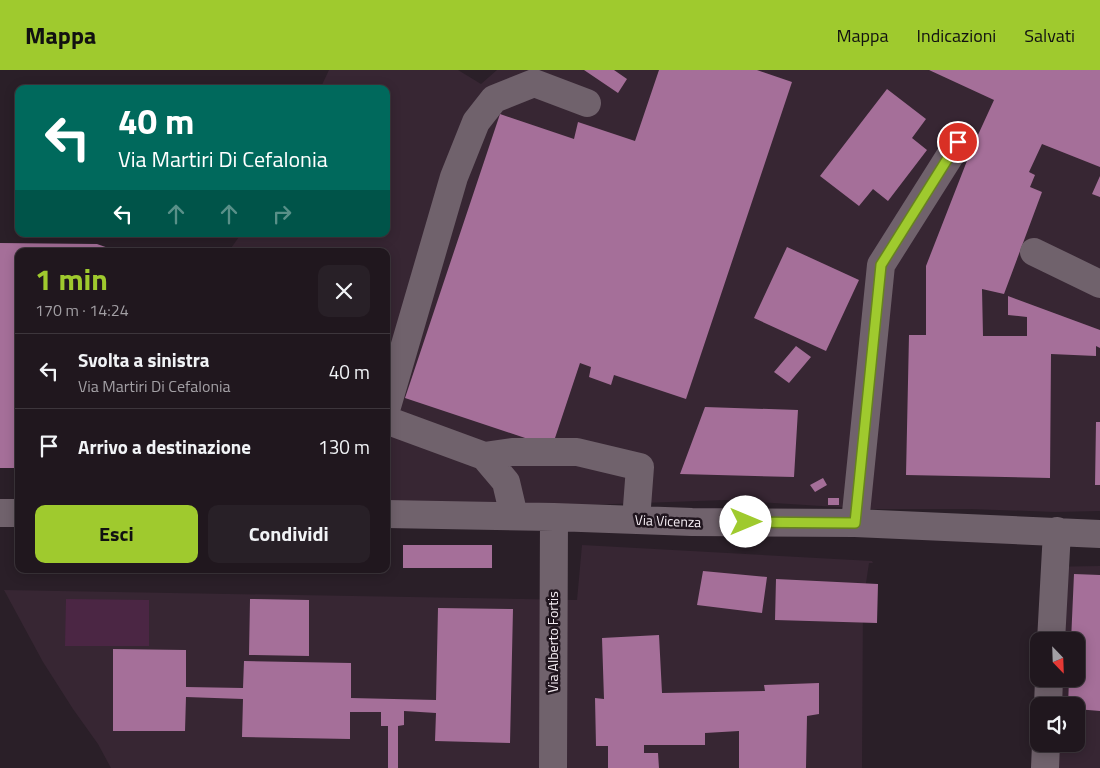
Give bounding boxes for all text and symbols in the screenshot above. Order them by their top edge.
text: Mappa [25,17,96,53]
text: Mappa [836,22,889,49]
text: Indicazioni [917,22,996,49]
text: Salvati [1024,22,1075,49]
text: 40 m [118,94,194,148]
icon: left [35,105,100,170]
pin [937,121,979,163]
icon: arrive [944,128,972,156]
text: Via Martiri Di Cefalonia [118,142,328,176]
icon: left [109,200,137,228]
icon: ahead [162,200,190,228]
icon: ahead [215,200,243,228]
icon: right [268,200,296,228]
text: 1 min [35,256,108,302]
button: close [318,265,370,317]
text: 170 m · 14:24 [35,298,129,322]
text: Svolta a sinistra [78,345,209,374]
icon: left [35,357,63,385]
text: 40 m [329,357,370,386]
text: Via Martiri Di Cefalonia [78,374,231,398]
icon: arrive [35,432,63,460]
text: Arrivo a destinazione [78,432,251,461]
text: 130 m [318,432,370,461]
position arrow [719,495,771,547]
button: Esci [35,505,198,563]
button: Condividi [208,505,370,563]
street label: Via Vicenza [634,509,702,532]
street label: Via Alberto Fortis [542,591,563,693]
north arrow [1030,632,1085,688]
map controls [1030,632,1085,752]
button: sound [1030,697,1085,752]

